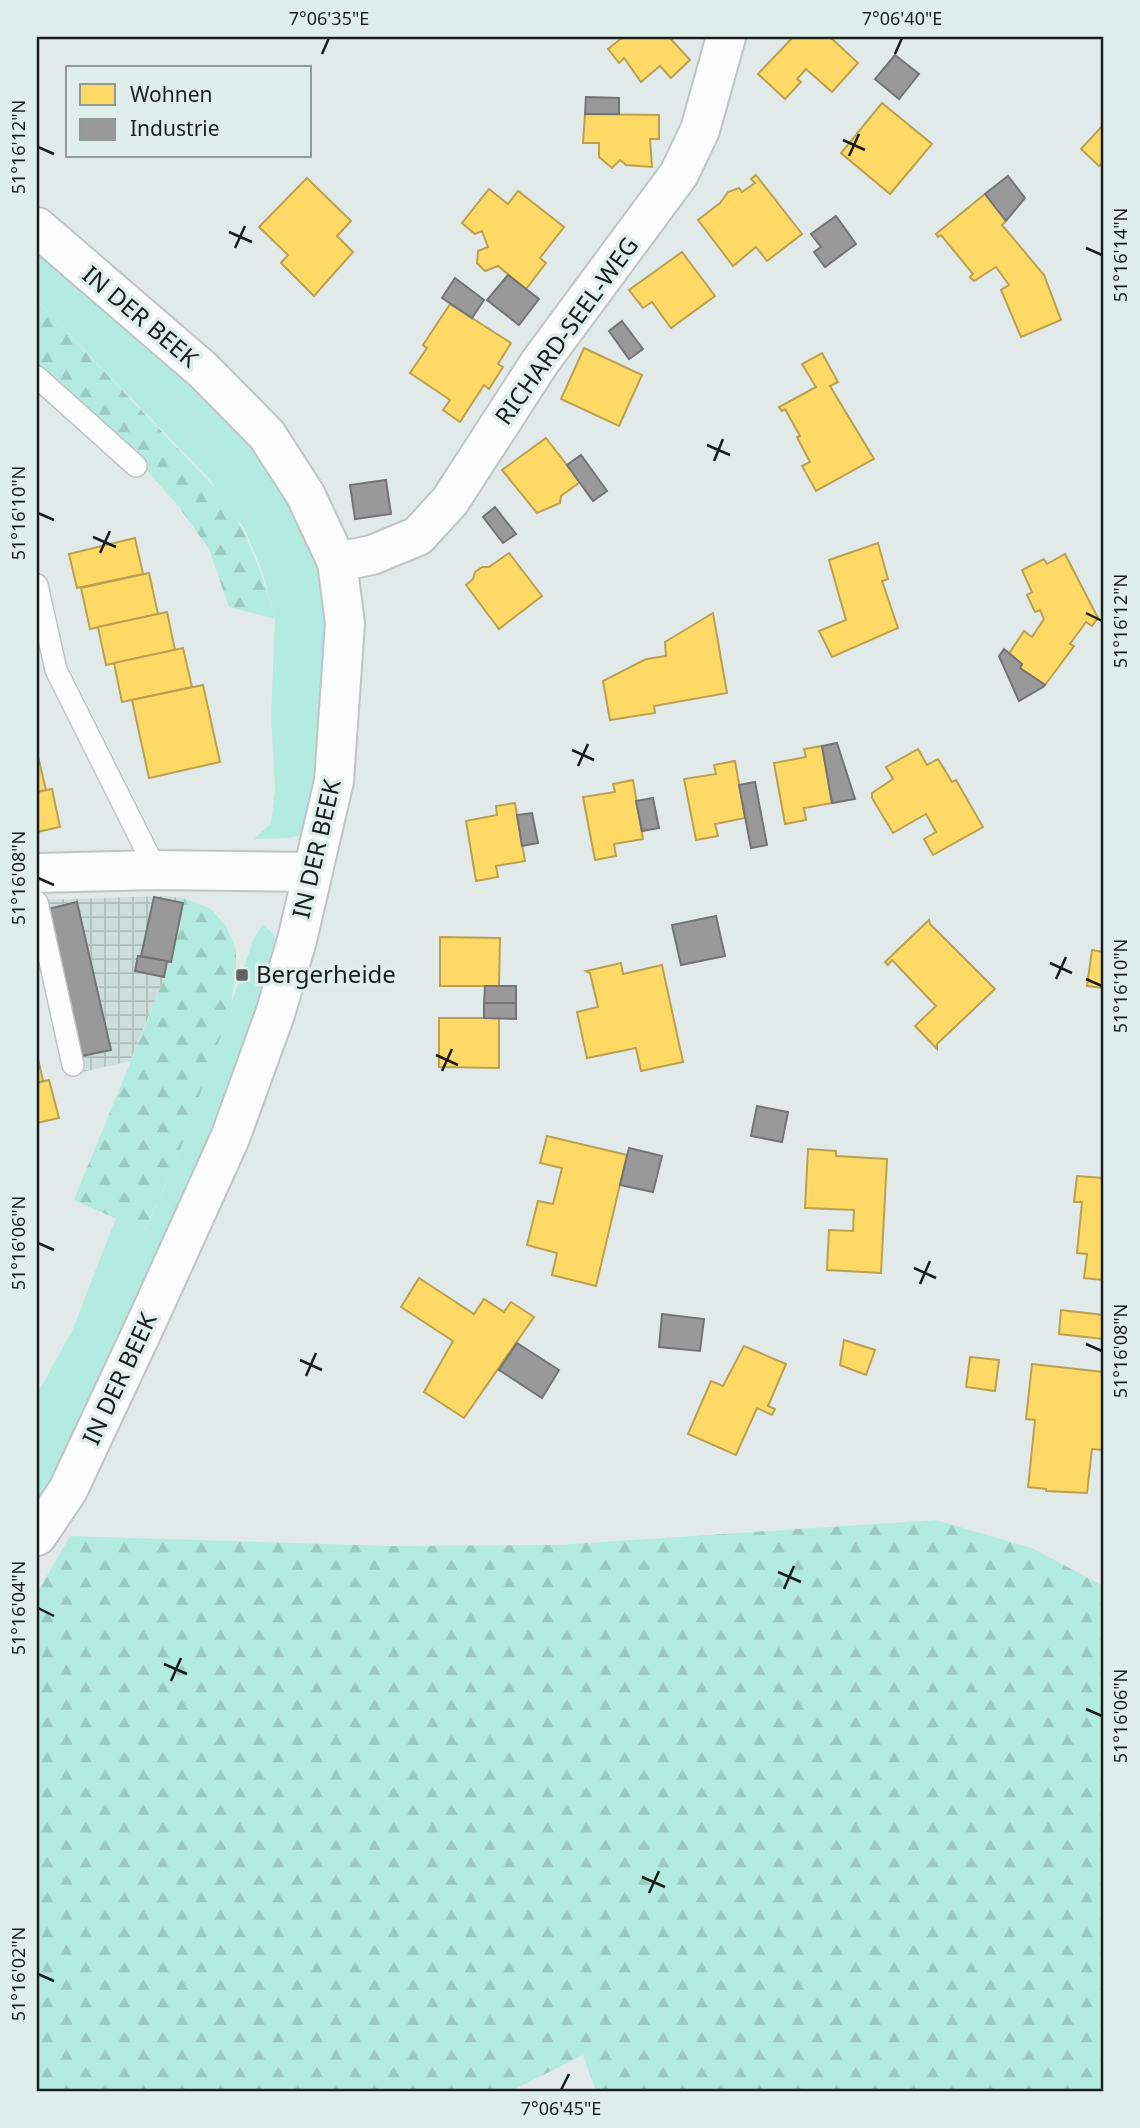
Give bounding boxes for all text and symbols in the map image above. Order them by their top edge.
text: 7°06'35"E [289,6,369,30]
text: 7°06'40"E [862,6,942,30]
legend [66,66,312,158]
text: Wohnen [130,80,213,108]
text: 51°16'12"N [6,100,30,194]
text: Industrie [130,114,220,142]
text: 51°16'14"N [1108,208,1132,302]
street label: RICHARD-SEEL-WEG [486,229,645,431]
street label: IN DER BEEK [76,258,206,374]
text: 51°16'10"N [6,466,30,560]
text: 51°16'12"N [1108,574,1132,668]
street label: IN DER BEEK [284,776,348,921]
text: 51°16'08"N [6,831,30,925]
text: 51°16'10"N [1108,939,1132,1033]
place label: Bergerheide [256,957,396,990]
marker: Bergerheide [234,967,250,983]
text: 51°16'06"N [6,1196,30,1290]
text: 51°16'08"N [1108,1304,1132,1398]
street label: IN DER BEEK [74,1307,164,1450]
text: 51°16'04"N [6,1561,30,1655]
text: 51°16'06"N [1108,1669,1132,1763]
text: 51°16'02"N [6,1927,30,2021]
text: 7°06'45"E [521,2096,601,2120]

